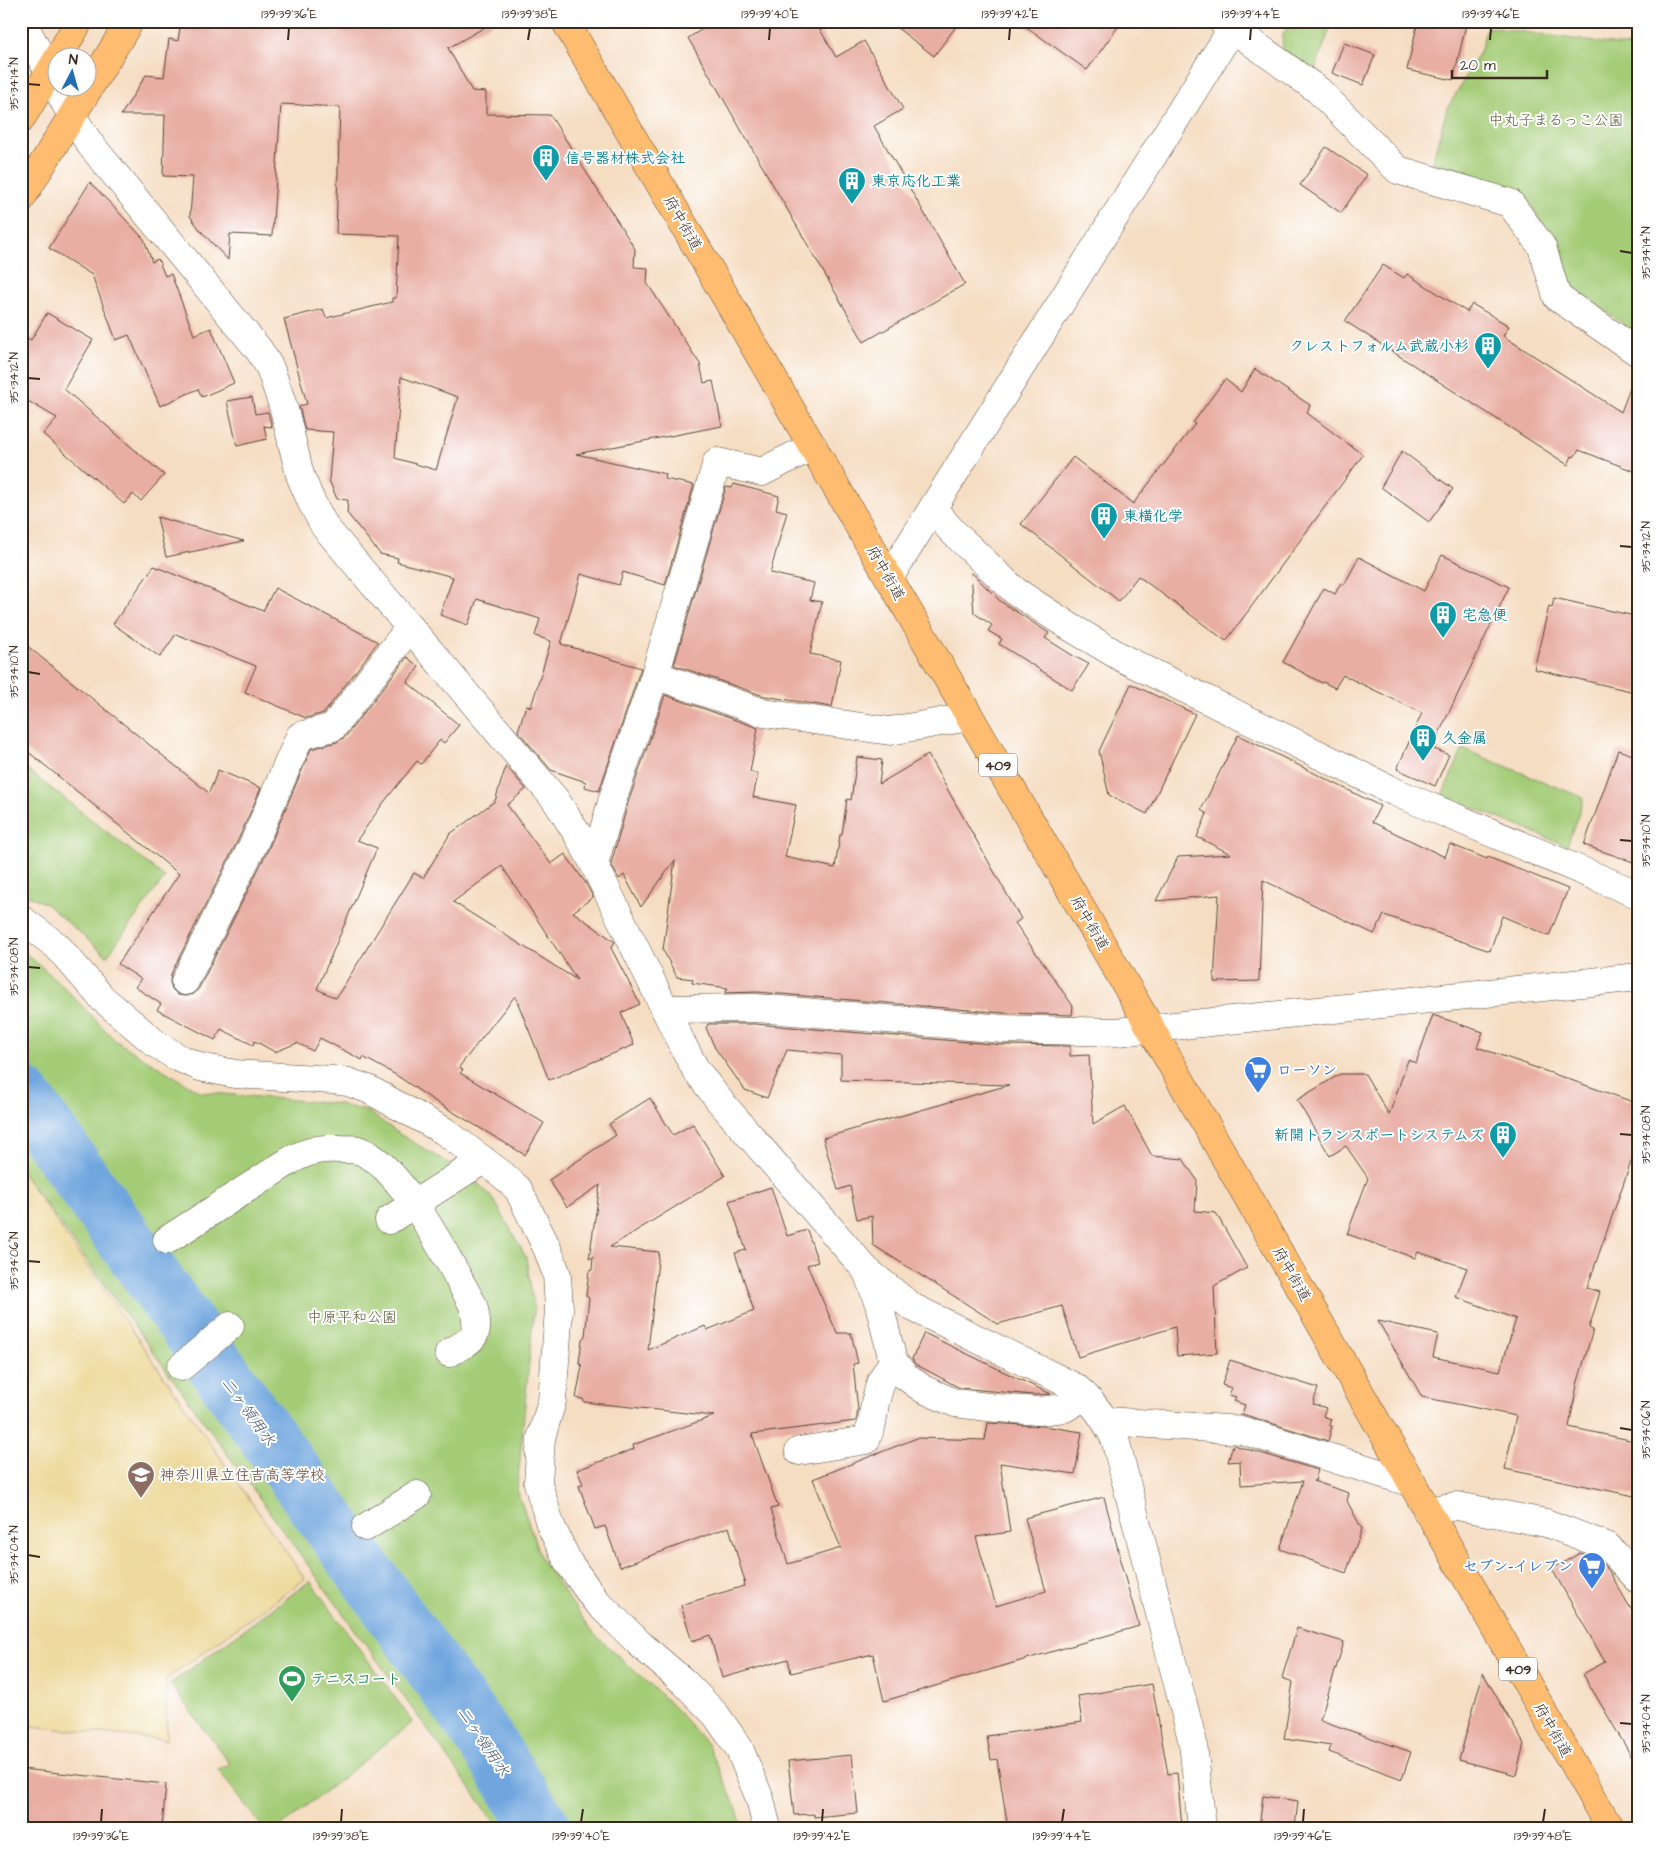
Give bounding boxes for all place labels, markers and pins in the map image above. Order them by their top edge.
building icon: 信号器材株式会社 [531,143,561,182]
place label: 信号器材株式会社 [565,148,685,169]
building icon: 東京応化工業 [837,166,867,205]
place label: 東京応化工業 [871,171,961,192]
building icon: クレストフォルム武蔵小杉 [1473,331,1503,370]
place label: クレストフォルム武蔵小杉 [1289,336,1469,357]
building icon: 東横化学 [1089,501,1119,540]
place label: 東横化学 [1123,506,1183,527]
building icon: 宅急便 [1428,600,1458,639]
place label: 宅急便 [1462,605,1508,626]
building icon: 久金属 [1408,723,1438,762]
place label: 久金属 [1442,728,1487,749]
supermarket icon: ローソン [1243,1055,1273,1094]
place label: ローソン [1277,1060,1337,1081]
building icon: 新開トランスポートシステムズ [1488,1120,1518,1159]
place label: 新開トランスポートシステムズ [1274,1125,1484,1146]
school or university icon: 神奈川県立住吉高等学校 [126,1460,156,1499]
place label: 神奈川県立住吉高等学校 [160,1465,325,1486]
supermarket icon: セブン-イレブン [1577,1551,1607,1590]
place label: セブン-イレブン [1463,1556,1573,1577]
sports icon: テニスコート [277,1664,307,1703]
place label: テニスコート [311,1669,401,1690]

